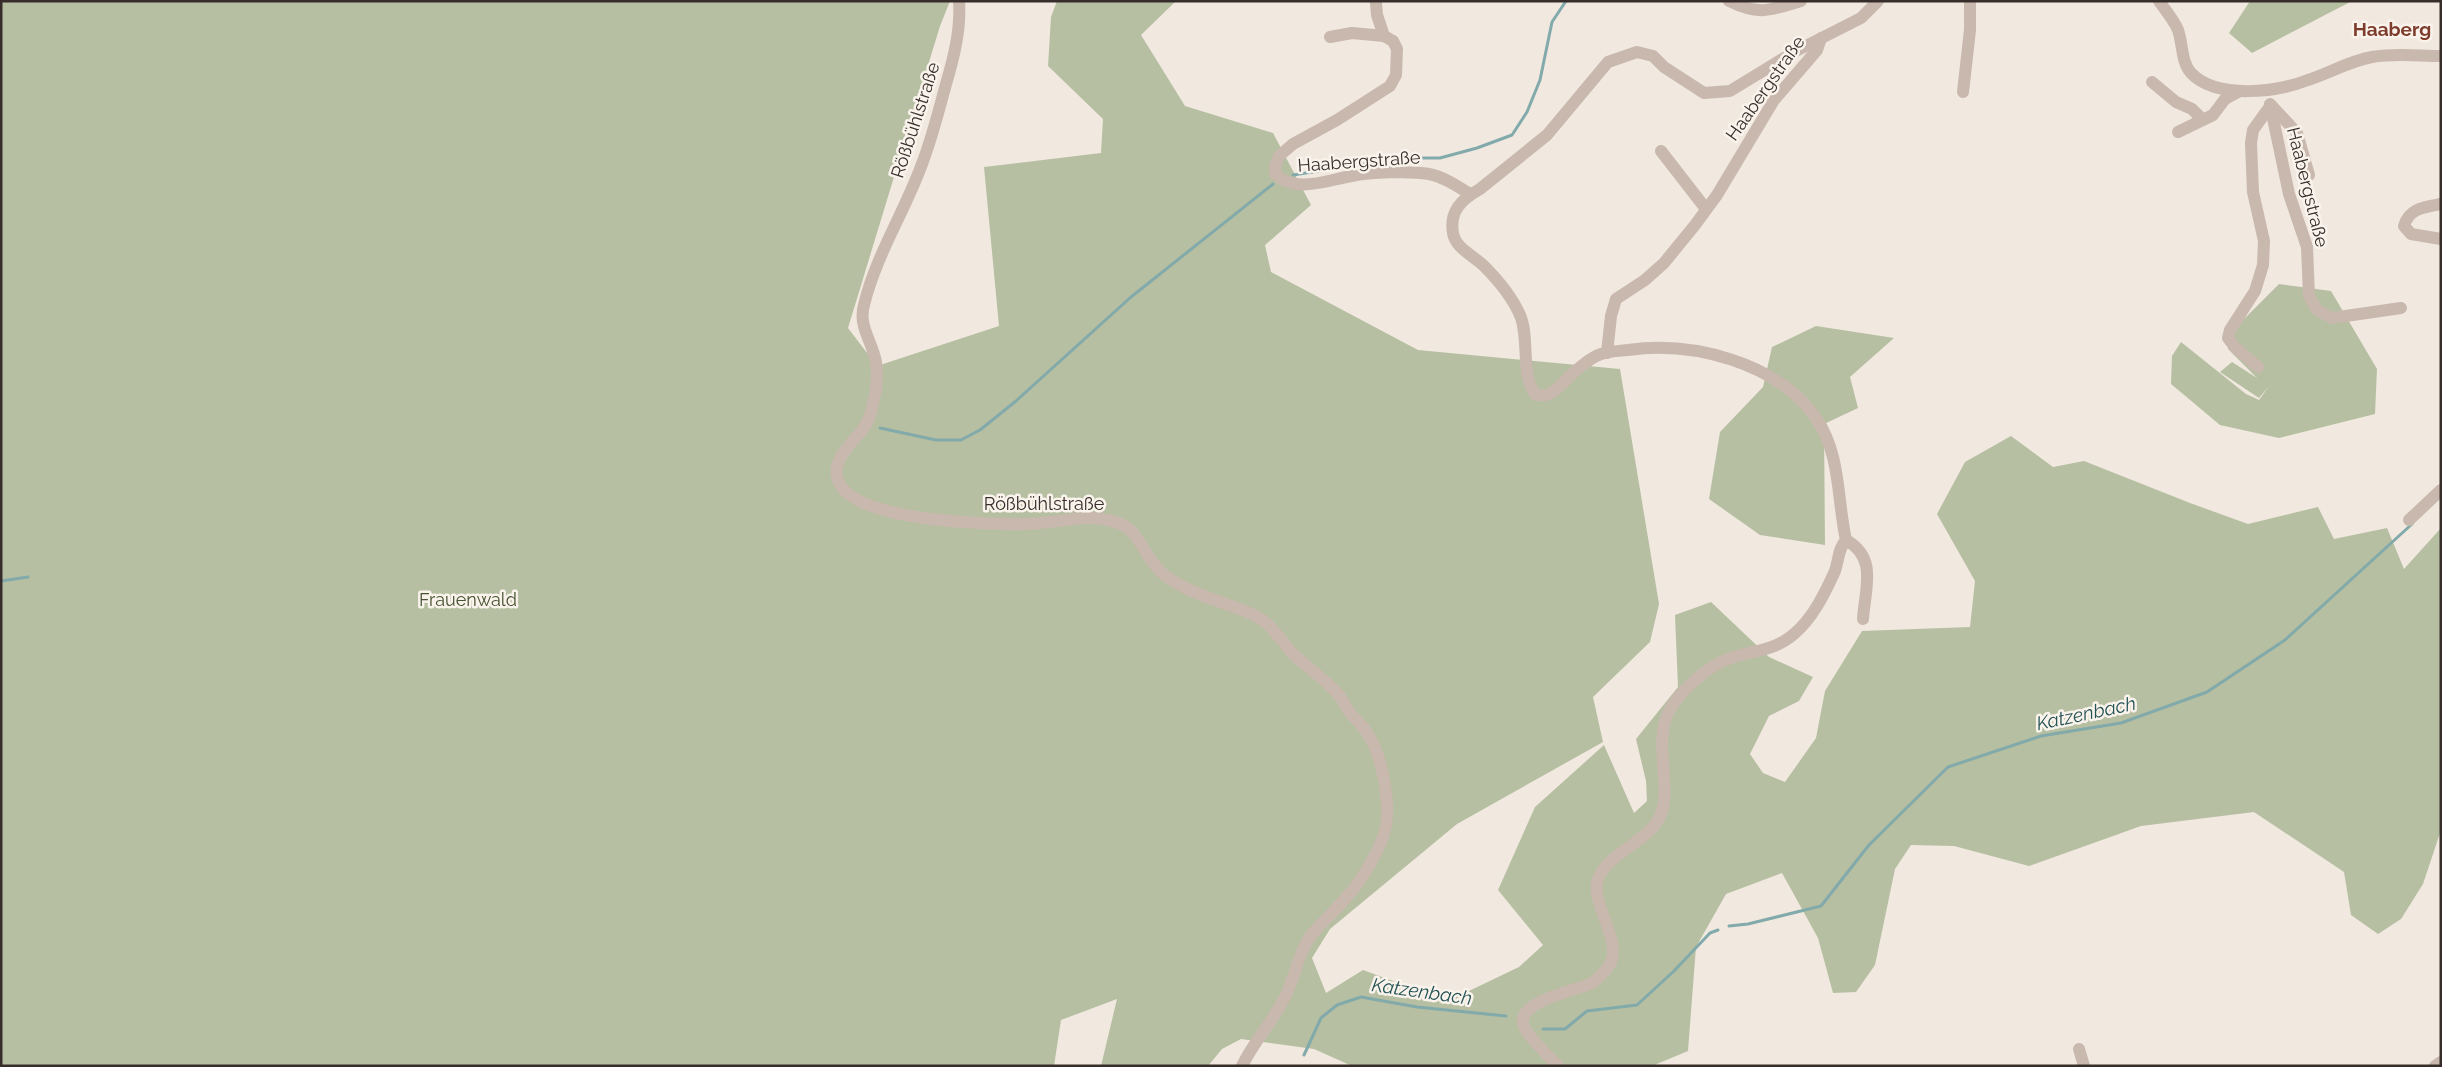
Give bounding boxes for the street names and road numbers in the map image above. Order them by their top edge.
street label: Haabergstraße [1721,31,1809,144]
street label: Rößbühlstraße [886,59,944,181]
street label: Haabergstraße [2283,125,2333,250]
street label: Haabergstraße [1297,146,1421,176]
street label: Rößbühlstraße [984,493,1105,514]

